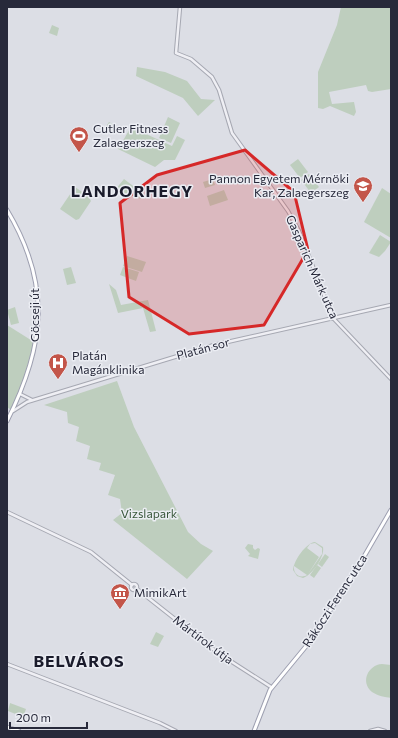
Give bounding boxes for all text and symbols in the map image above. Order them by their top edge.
place label: Cutler Fitness Zalaegerszeg [93,121,168,149]
sports icon: Cutler Fitness Zalaegerszeg [68,125,90,153]
place label: Pannon Egyetem Mérnöki Kar, Zalaegerszeg [209,171,349,199]
school or university icon: Pannon Egyetem Mérnöki Kar, Zalaegerszeg [352,175,374,203]
district label: LANDORHEGY [71,181,193,200]
street label: Gasparich Márk utca [284,213,342,321]
street label: Göcseji út [27,288,41,342]
street label: Platán sor [175,334,231,362]
place label: Platán Magánklinika [72,348,145,376]
hospital icon: Platán Magánklinika [47,352,69,380]
park label: Vizslapark [121,506,178,520]
street label: Rákóczi Ferenc utca [299,552,369,649]
museum icon: MimikArt [109,582,131,610]
place label: MimikArt [134,585,187,599]
street label: Mártírok útja [171,612,237,666]
district label: BELVÁROS [33,651,125,670]
scale bar [10,704,87,730]
text: 200 m [16,710,51,724]

